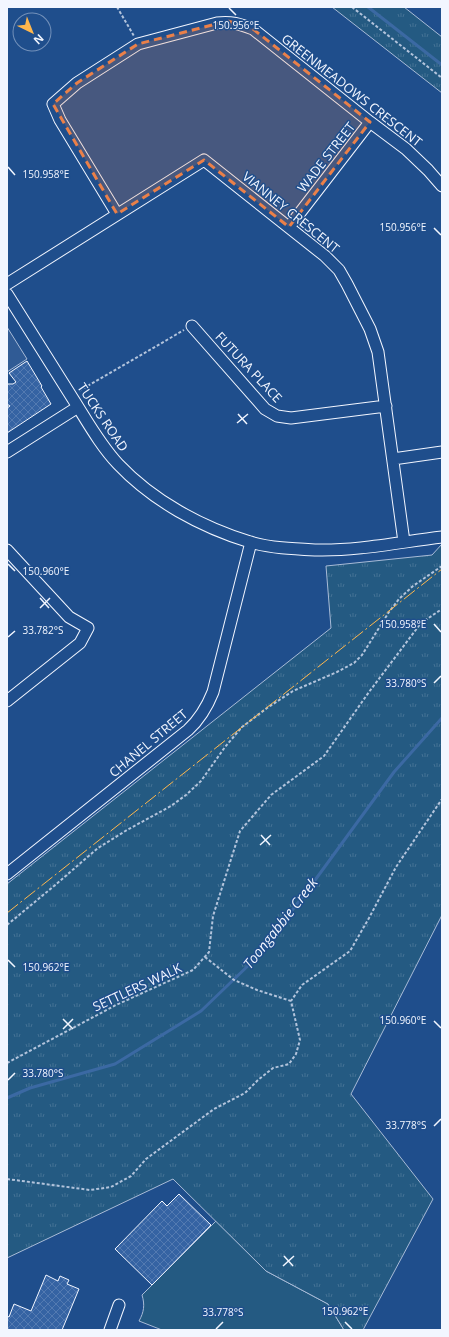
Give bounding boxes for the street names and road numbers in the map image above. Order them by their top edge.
street label: GREENMEADOWS CRESCENT [278,29,427,151]
street label: WADE STREET [293,118,360,196]
street label: VIANNEY CRESCENT [239,167,344,257]
street label: FUTURA PLACE [211,328,287,406]
street label: TUCKS ROAD [73,379,133,455]
street label: CHANEL STREET [105,704,192,781]
street label: SETTLERS WALK [90,959,184,1015]

